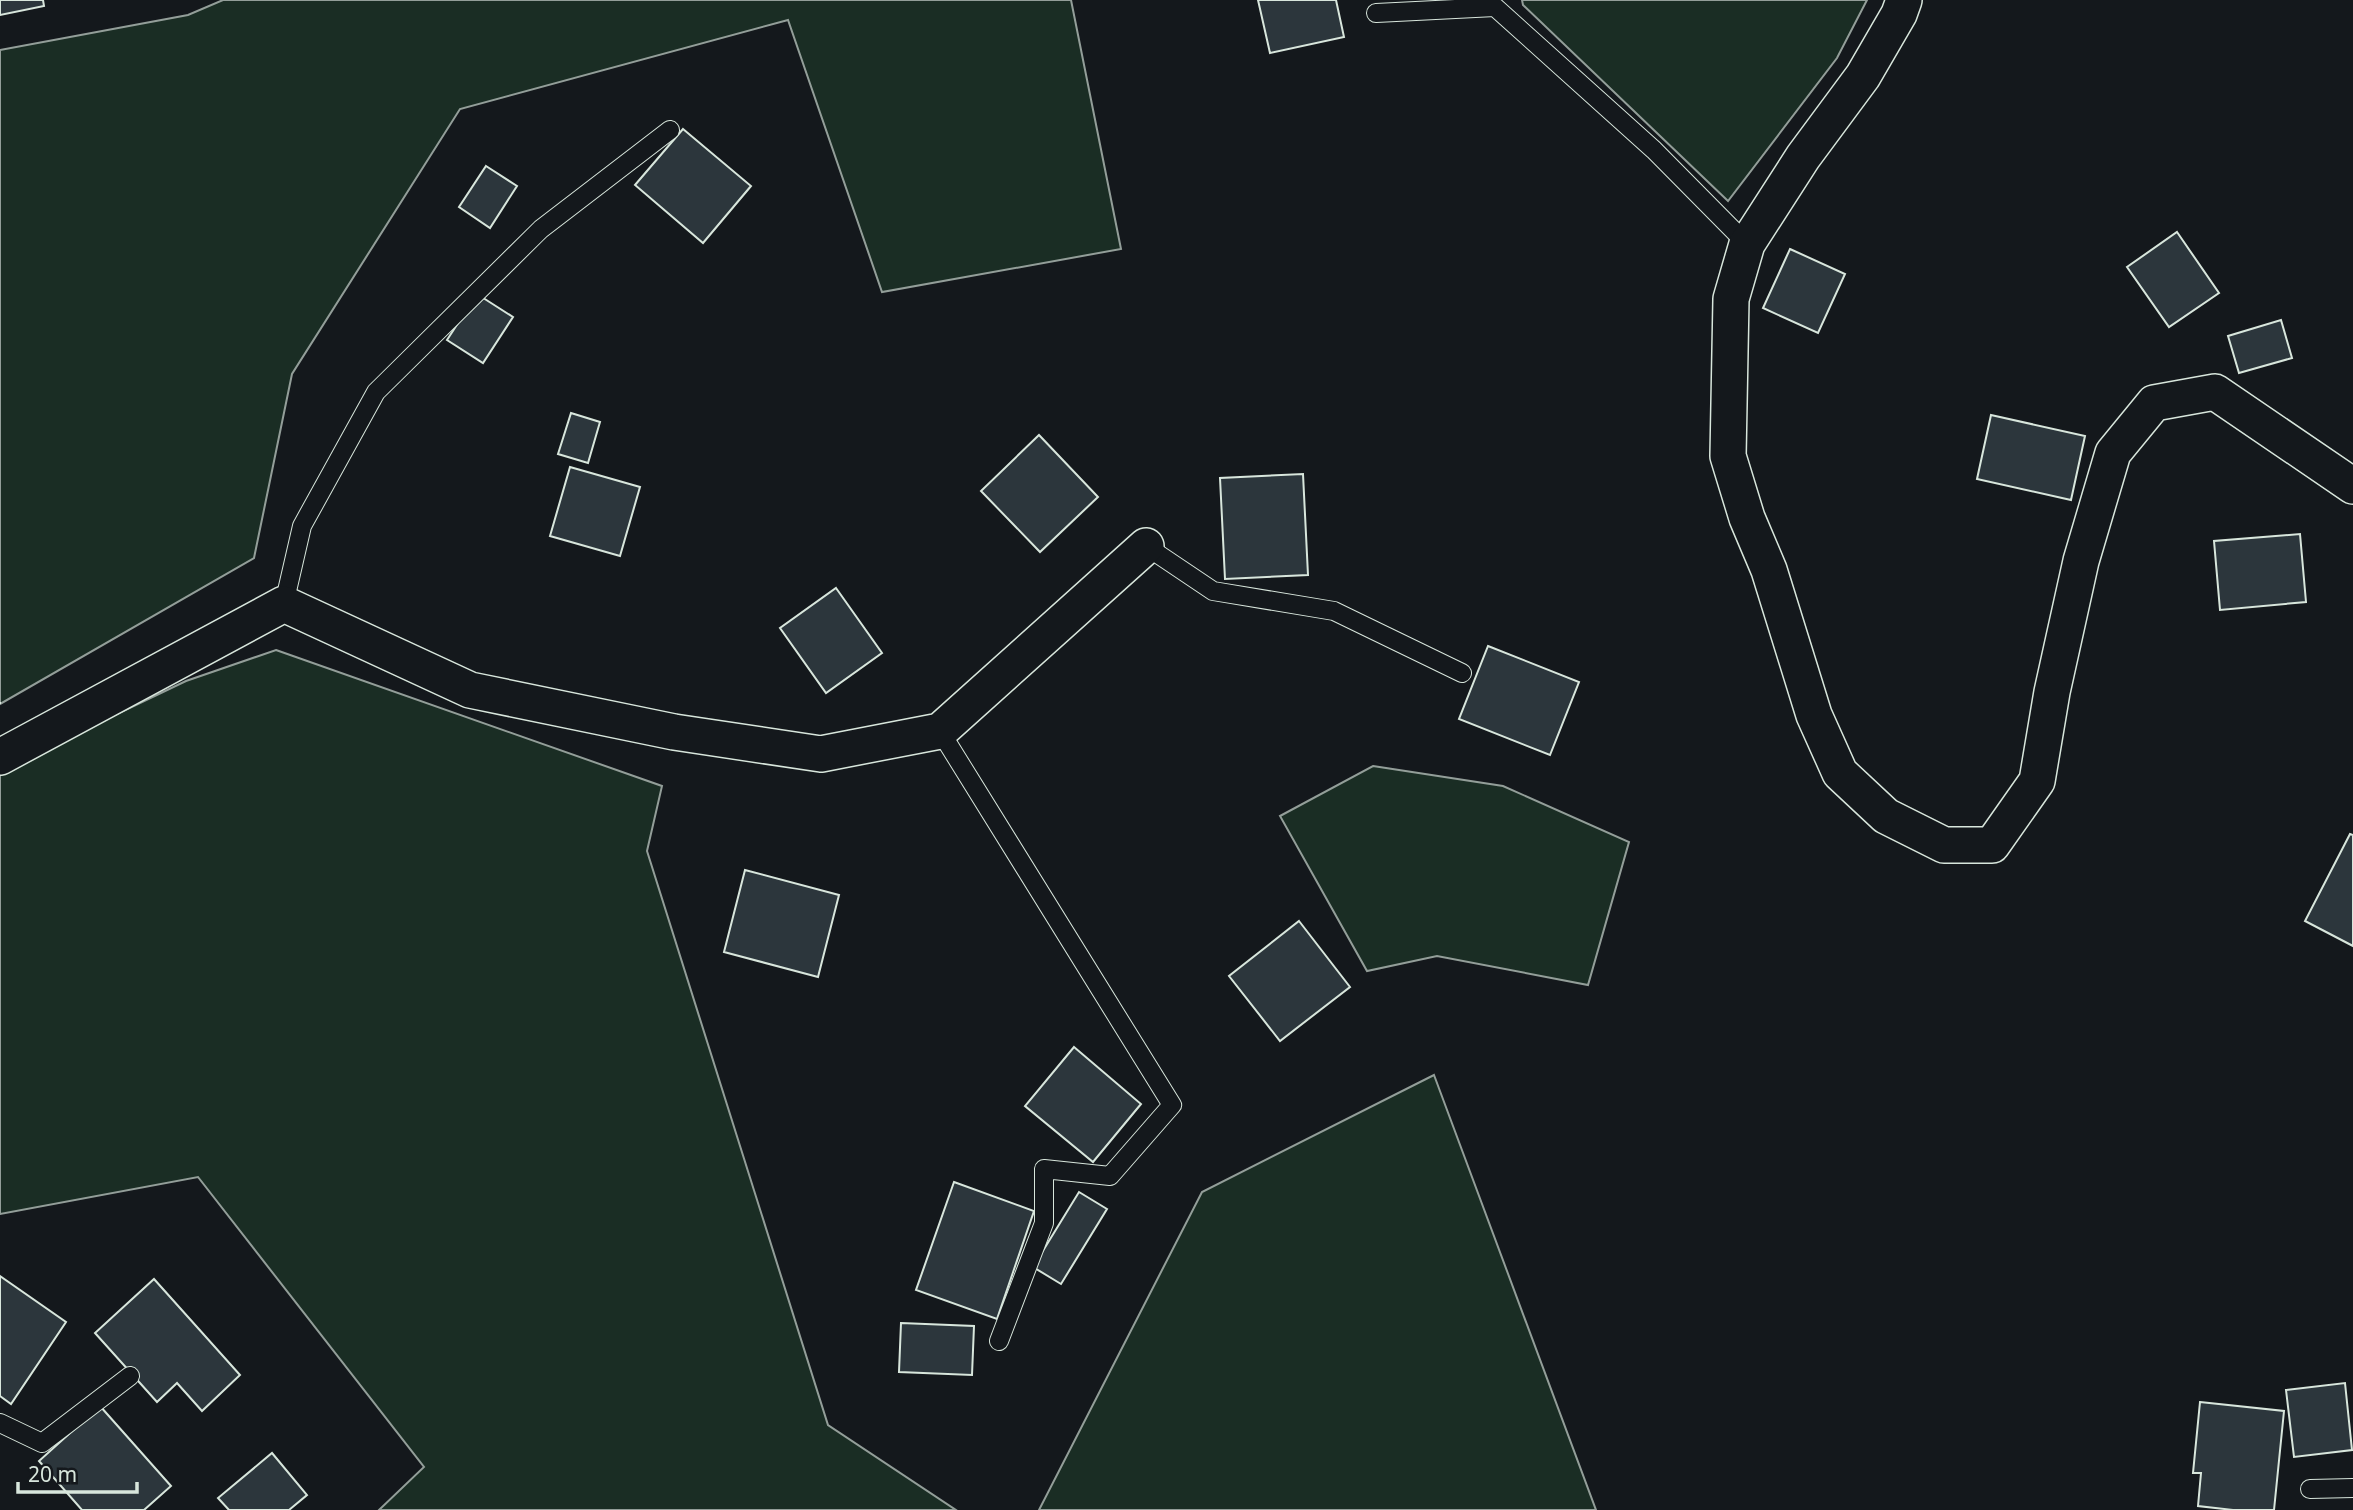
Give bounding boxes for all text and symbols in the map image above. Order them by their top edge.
scale bar [18,1450,136,1494]
text: 20 m [28,1460,77,1488]

